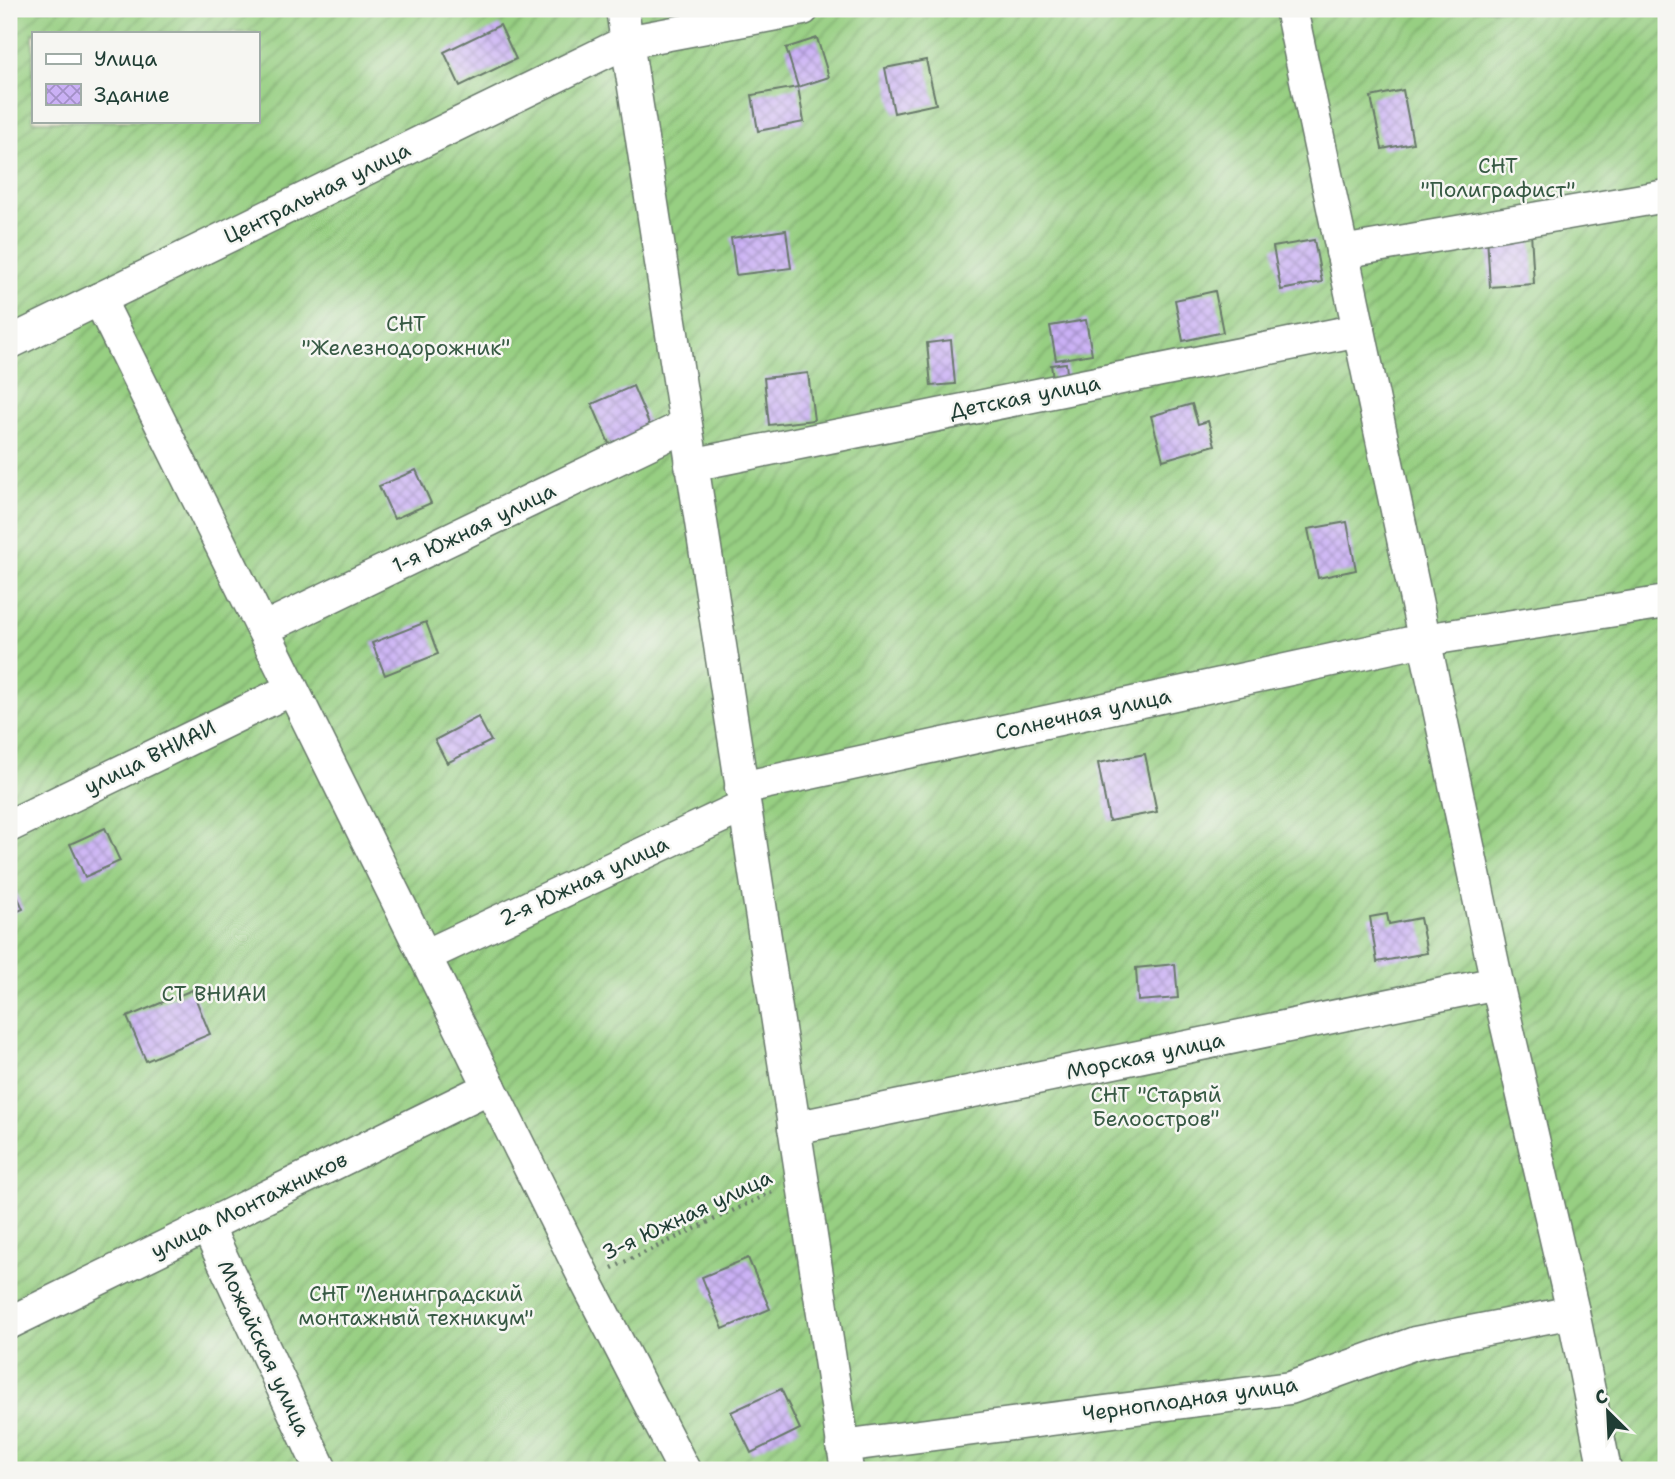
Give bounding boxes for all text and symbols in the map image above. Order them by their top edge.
legend [32,32,259,122]
text: Улица [94,45,157,73]
text: Здание [94,81,170,109]
street label: Центральная улица [219,136,415,250]
park label: СНТ "Полиграфист" [1421,152,1575,204]
park label: СНТ "Железнодорожник" [302,310,510,362]
street label: Детская улица [947,369,1103,425]
street label: 1-я Южная улица [388,476,560,580]
street label: Солнечная улица [993,682,1173,746]
street label: улица ВНИАИ [80,713,220,801]
street label: 2-я Южная улица [495,830,673,932]
park label: СТ ВНИАИ [161,980,267,1008]
street label: Морская улица [1063,1026,1227,1086]
park label: СНТ "Старый Белоостров" [1090,1081,1222,1133]
street label: улица Монтажников [146,1145,352,1265]
street label: 3-я Южная улица [597,1163,777,1267]
street label: Можайская улица [211,1256,317,1440]
park label: СНТ "Ленинградский монтажный техникум" [298,1280,534,1332]
street label: Черноплодная улица [1081,1370,1299,1428]
north arrow [1574,1378,1644,1448]
text: С [1591,1383,1612,1411]

